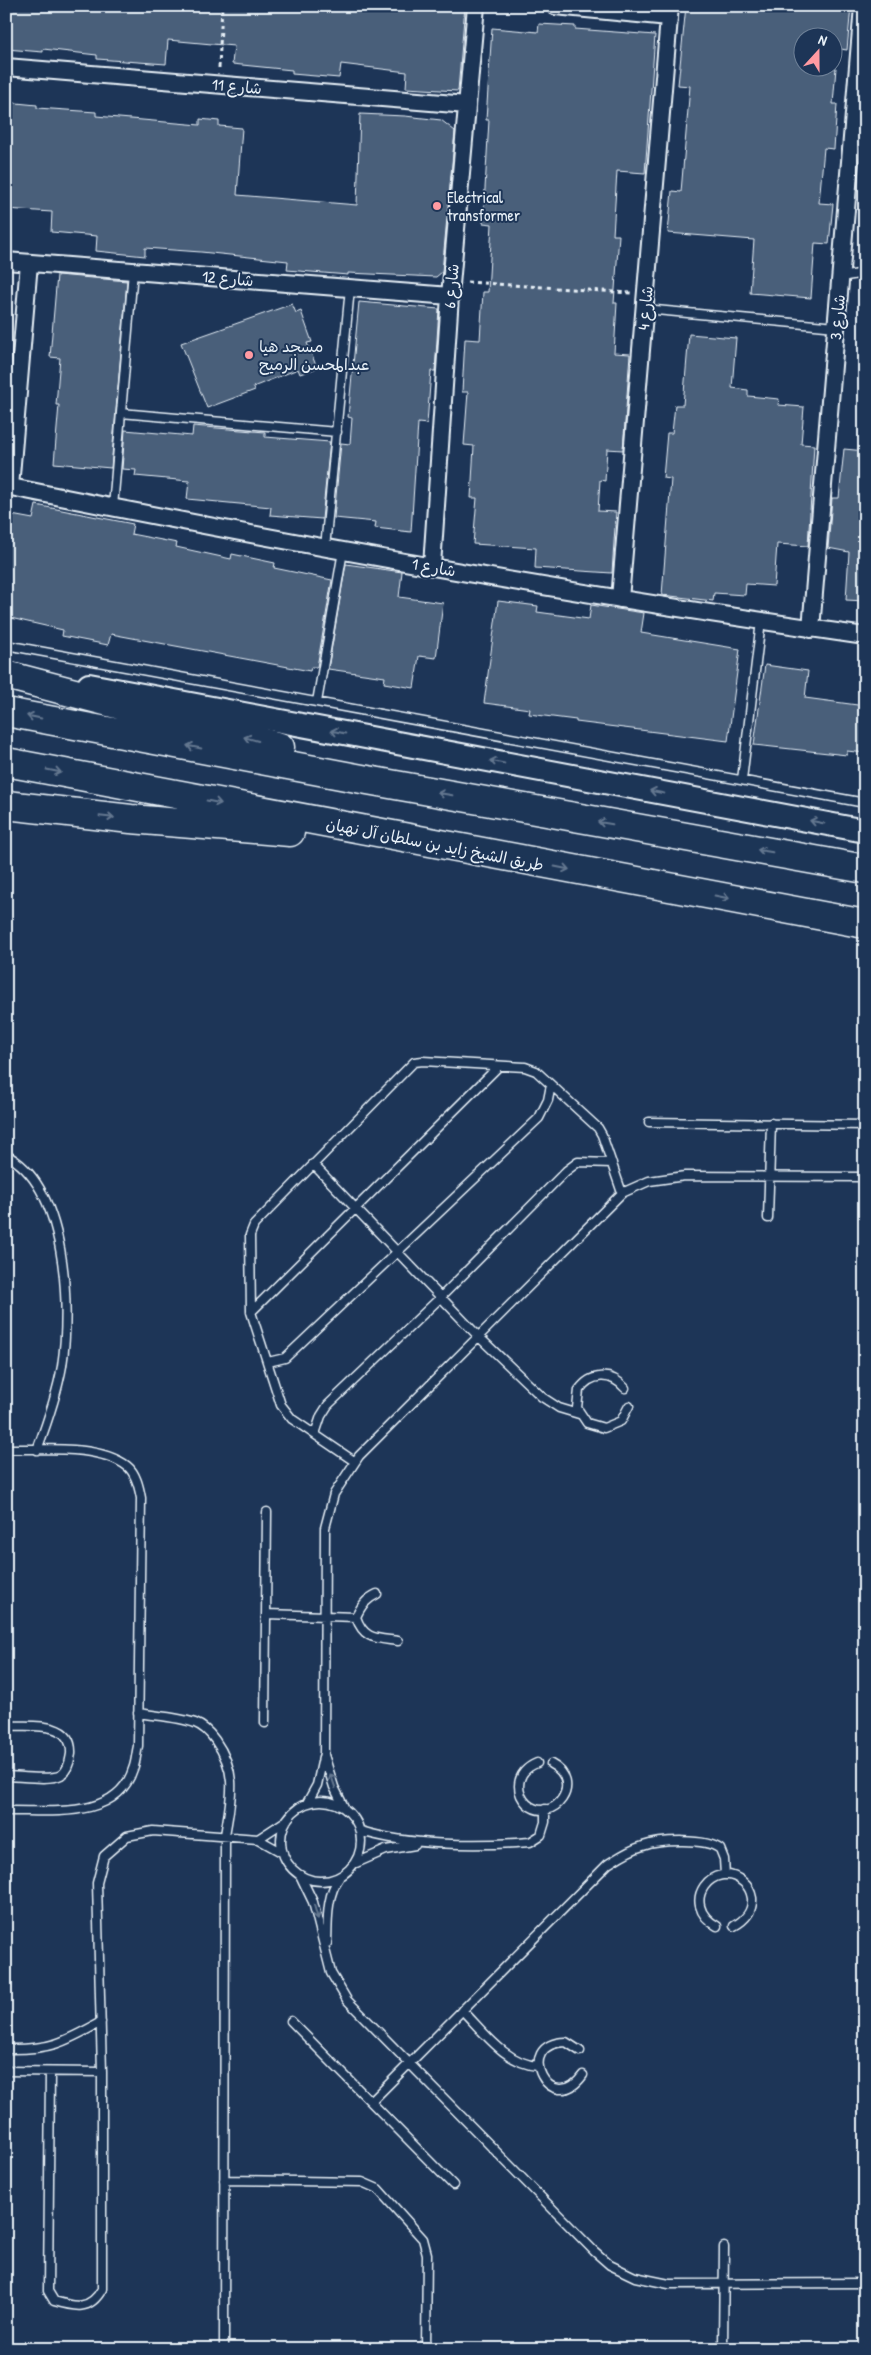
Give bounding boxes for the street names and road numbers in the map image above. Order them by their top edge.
street label: شارع 11 [211,73,263,100]
street label: شارع 6 [438,263,465,309]
street label: شارع 12 [201,265,255,292]
street label: شارع 4 [632,285,659,331]
street label: شارع 3 [824,293,851,341]
street label: شارع 1 [410,552,458,583]
street label: طريق الشيخ زايد بن سلطان آل نهيان [324,812,546,876]

